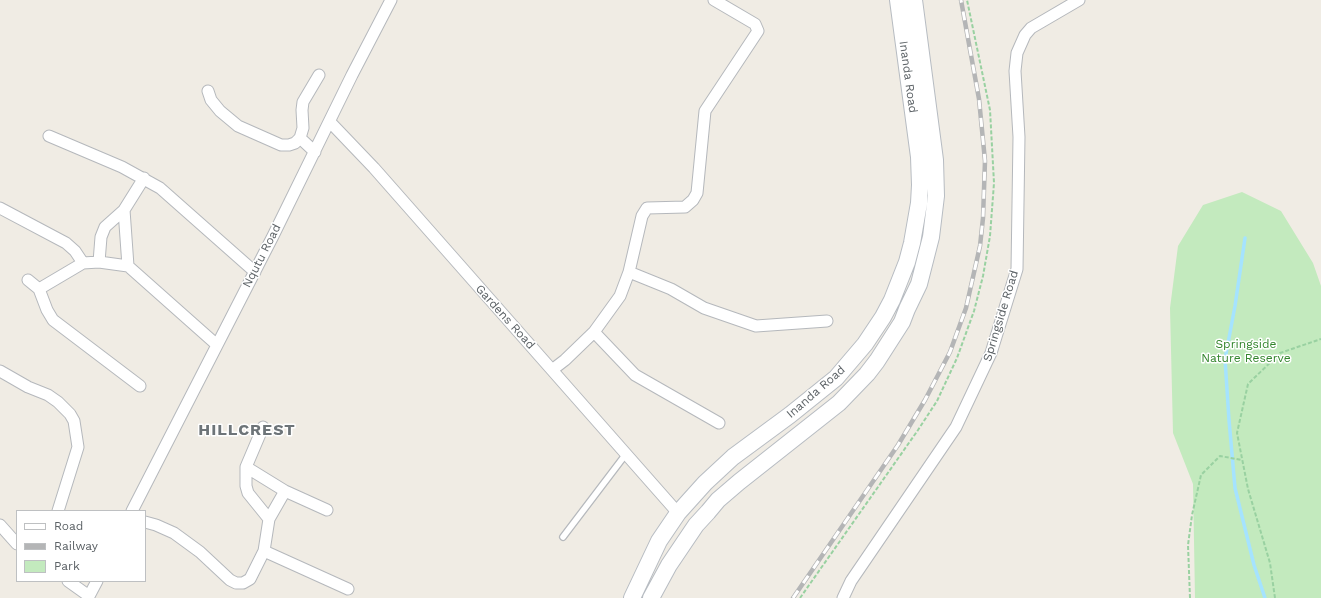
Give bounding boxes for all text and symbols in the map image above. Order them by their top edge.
street label: Inanda Road [896,40,920,114]
street label: Nqutu Road [240,222,284,290]
street label: Springside Road [980,269,1022,363]
street label: Gardens Road [472,282,538,352]
park label: Springside Nature Reserve [1201,337,1291,365]
street label: Inanda Road [784,363,848,421]
district label: HILLCREST [198,420,296,440]
legend [16,510,146,582]
text: Road [54,519,83,533]
text: Railway [54,539,98,553]
text: Park [54,559,80,573]

